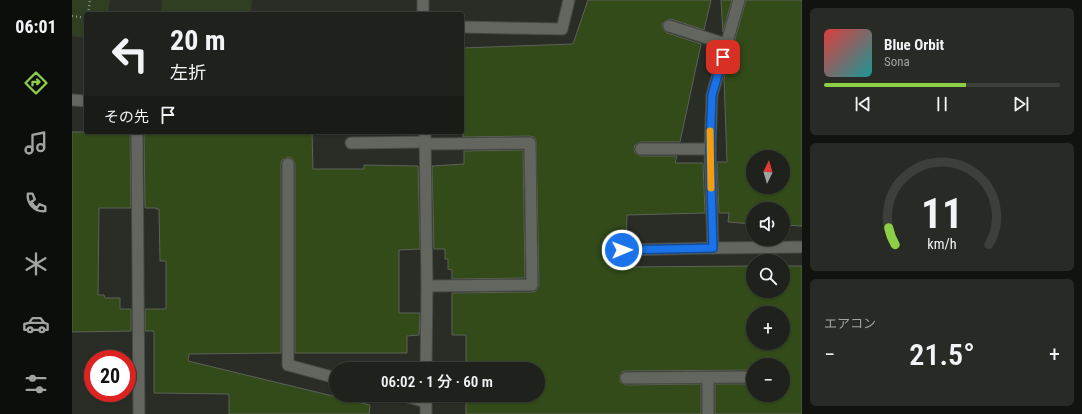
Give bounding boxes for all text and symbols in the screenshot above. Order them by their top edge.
text: 06:01 [15,16,57,37]
text: 20 m [170,24,226,57]
icon: left [104,28,156,80]
text: Blue Orbit [884,36,944,54]
pin [706,40,740,74]
icon: arrive [712,46,734,68]
text: Sona [884,54,910,69]
text: 左折 [170,62,206,83]
icon: directions [22,69,50,97]
icon: previous [852,93,874,115]
icon: pause [931,93,953,115]
icon: next [1010,93,1032,115]
icon: arrive [157,104,179,126]
text: その先 [104,108,149,126]
icon: music [22,129,50,157]
north arrow [746,150,790,194]
map controls [746,150,790,402]
icon: phone [22,189,50,217]
text: 11 [921,189,963,238]
button: sound [746,202,790,246]
position arrow [601,229,643,271]
text: km/h [927,236,957,252]
icon: climate [22,250,50,278]
button: search [746,254,790,298]
button: + [746,306,790,350]
icon: car [22,310,50,338]
text: エアコン [824,316,876,331]
text: 21.5° [909,337,975,372]
text: − [824,342,835,367]
text: + [1049,342,1060,367]
speed limit sign: 20 [84,350,136,402]
button: − [746,358,790,402]
icon: filters [22,370,50,398]
text: 06:02 · 1 分 · 60 m [381,373,493,391]

